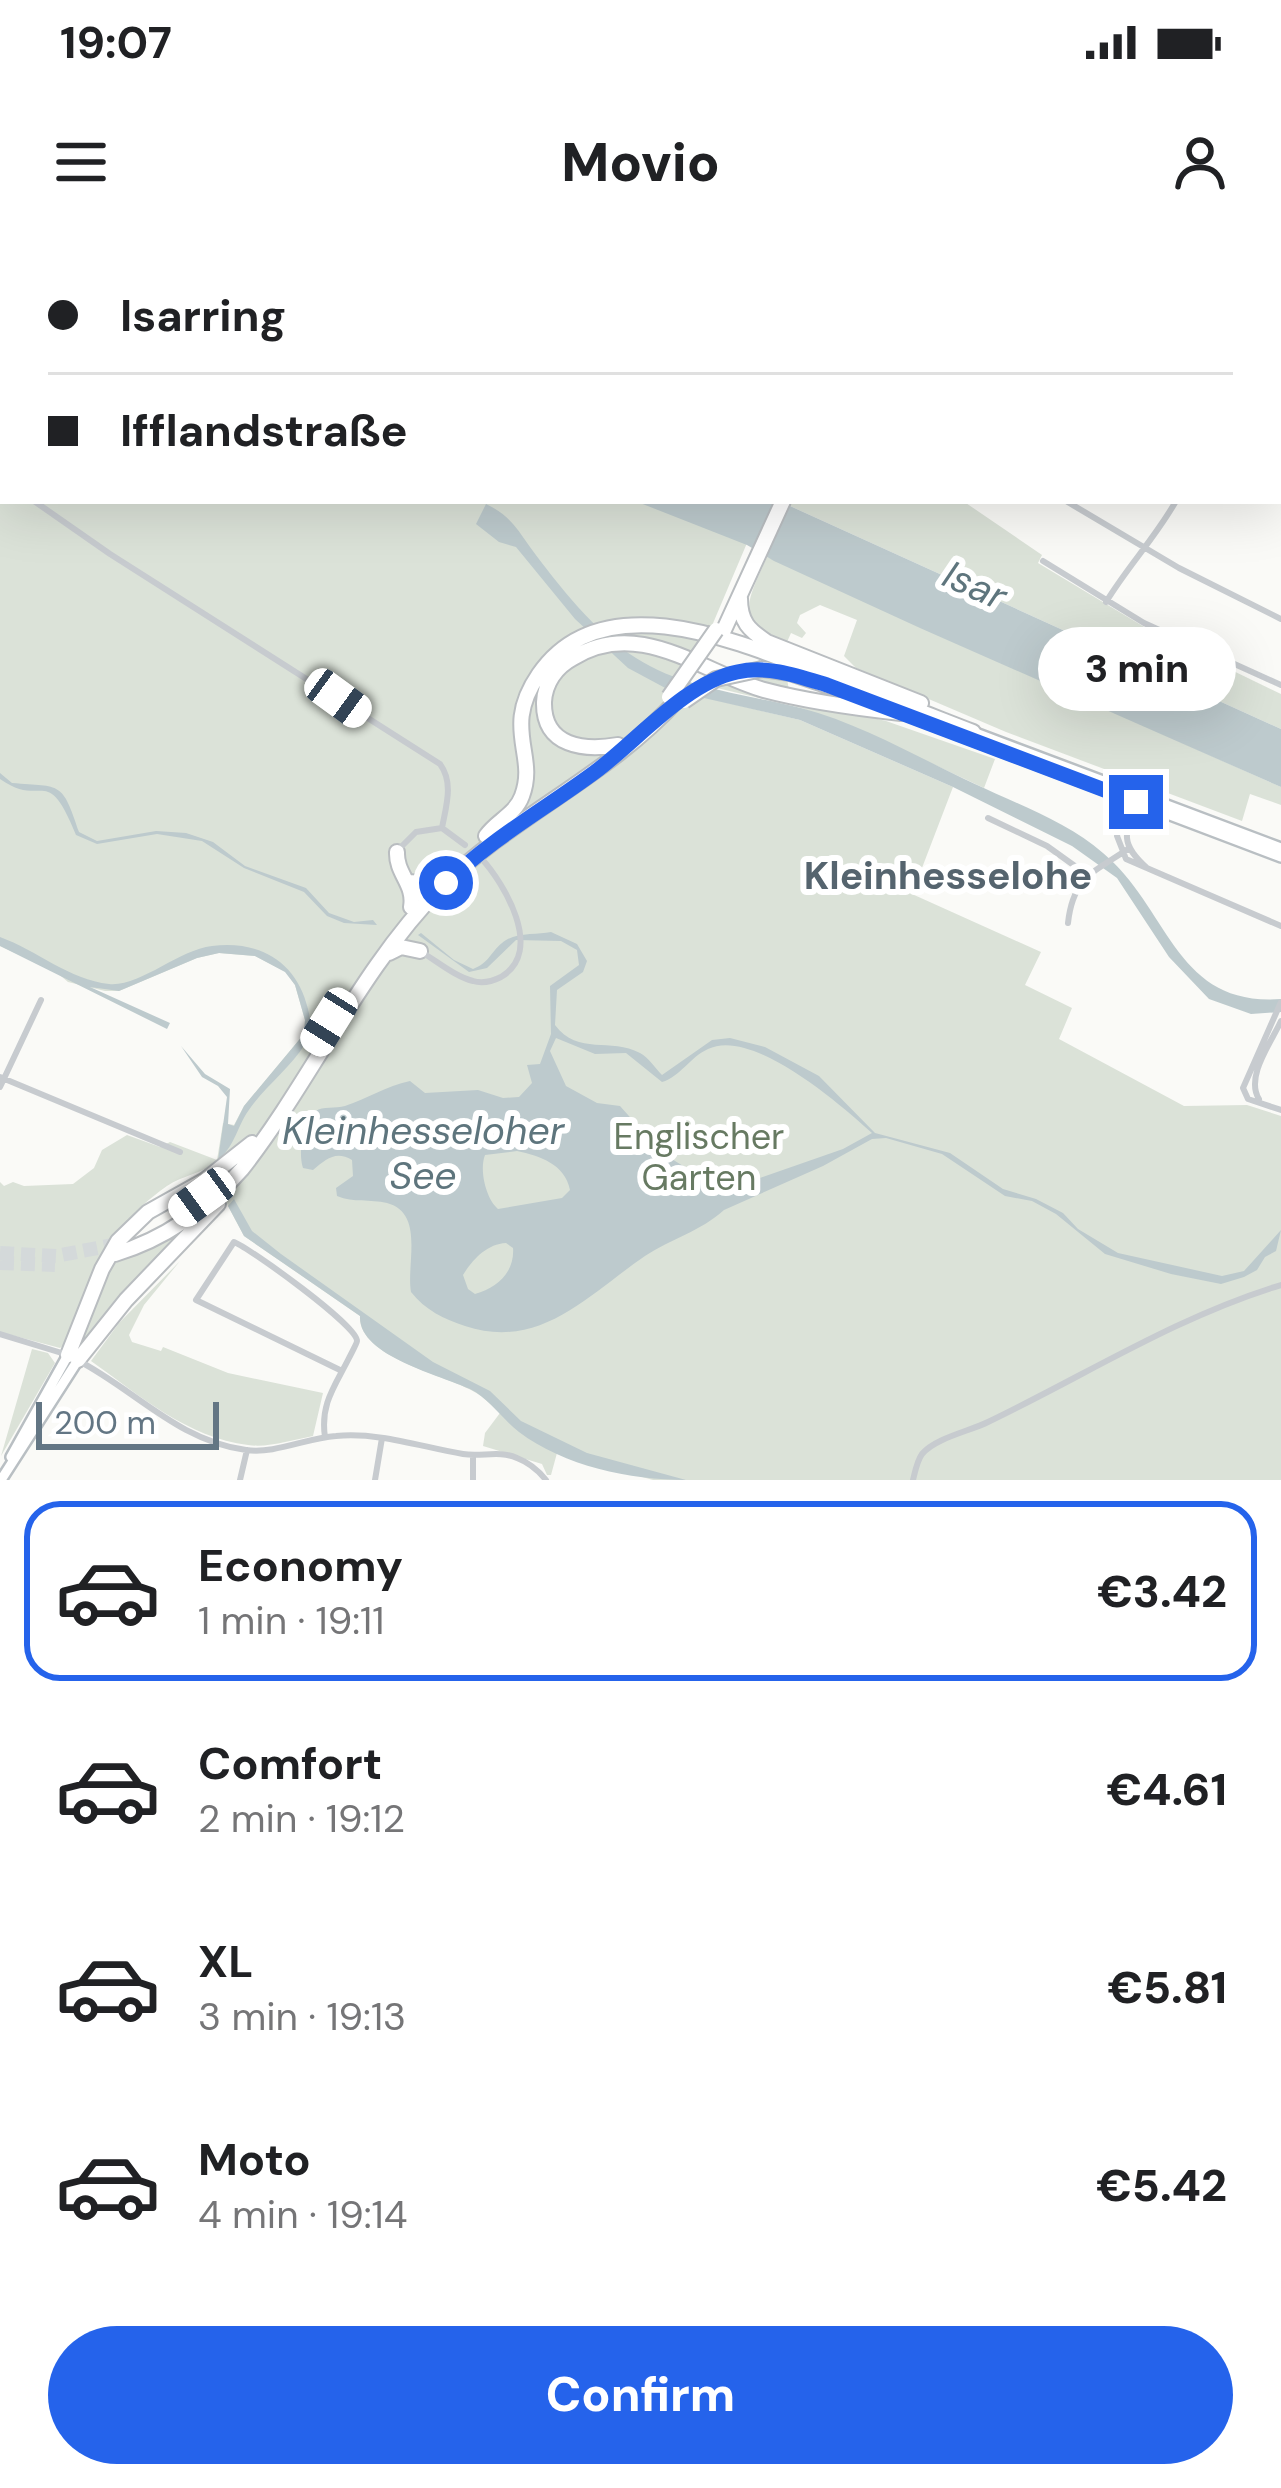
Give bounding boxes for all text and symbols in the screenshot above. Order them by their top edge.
text: 19:07 [60,13,172,72]
text: Movio [561,127,720,198]
icon: menu [48,129,114,195]
icon: person [1167,129,1233,195]
text: Isarring [120,286,286,345]
text: Ifflandstraße [120,401,408,460]
water label: Isar [935,549,1016,622]
callout: 3 min [1037,628,1235,712]
text: 3 min [1085,643,1189,694]
car [298,662,378,734]
route end [1109,775,1163,829]
district label: Kleinhesselohe [804,850,1092,901]
route start [419,856,473,910]
car [295,982,363,1062]
water label: Kleinhesseloher See [282,1105,566,1201]
park label: Englischer Garten [614,1113,784,1201]
car [162,1161,242,1233]
scale bar [36,1396,219,1449]
text: 200 m [54,1401,156,1444]
text: Economy [198,1536,403,1595]
icon: car [54,1537,162,1645]
text: €3.42 [1097,1562,1227,1621]
text: 1 min · 19:11 [198,1595,384,1646]
text: Comfort [198,1734,382,1793]
icon: car [54,1735,162,1843]
text: €4.61 [1106,1760,1227,1819]
text: 2 min · 19:12 [198,1793,405,1844]
text: XL [198,1932,253,1991]
icon: car [54,1933,162,2041]
text: €5.81 [1107,1958,1227,2017]
text: 3 min · 19:13 [198,1991,406,2042]
text: Moto [198,2130,311,2189]
icon: car [54,2131,162,2239]
text: €5.42 [1096,2156,1227,2215]
text: 4 min · 19:14 [198,2189,407,2240]
button: Confirm [48,2326,1233,2464]

